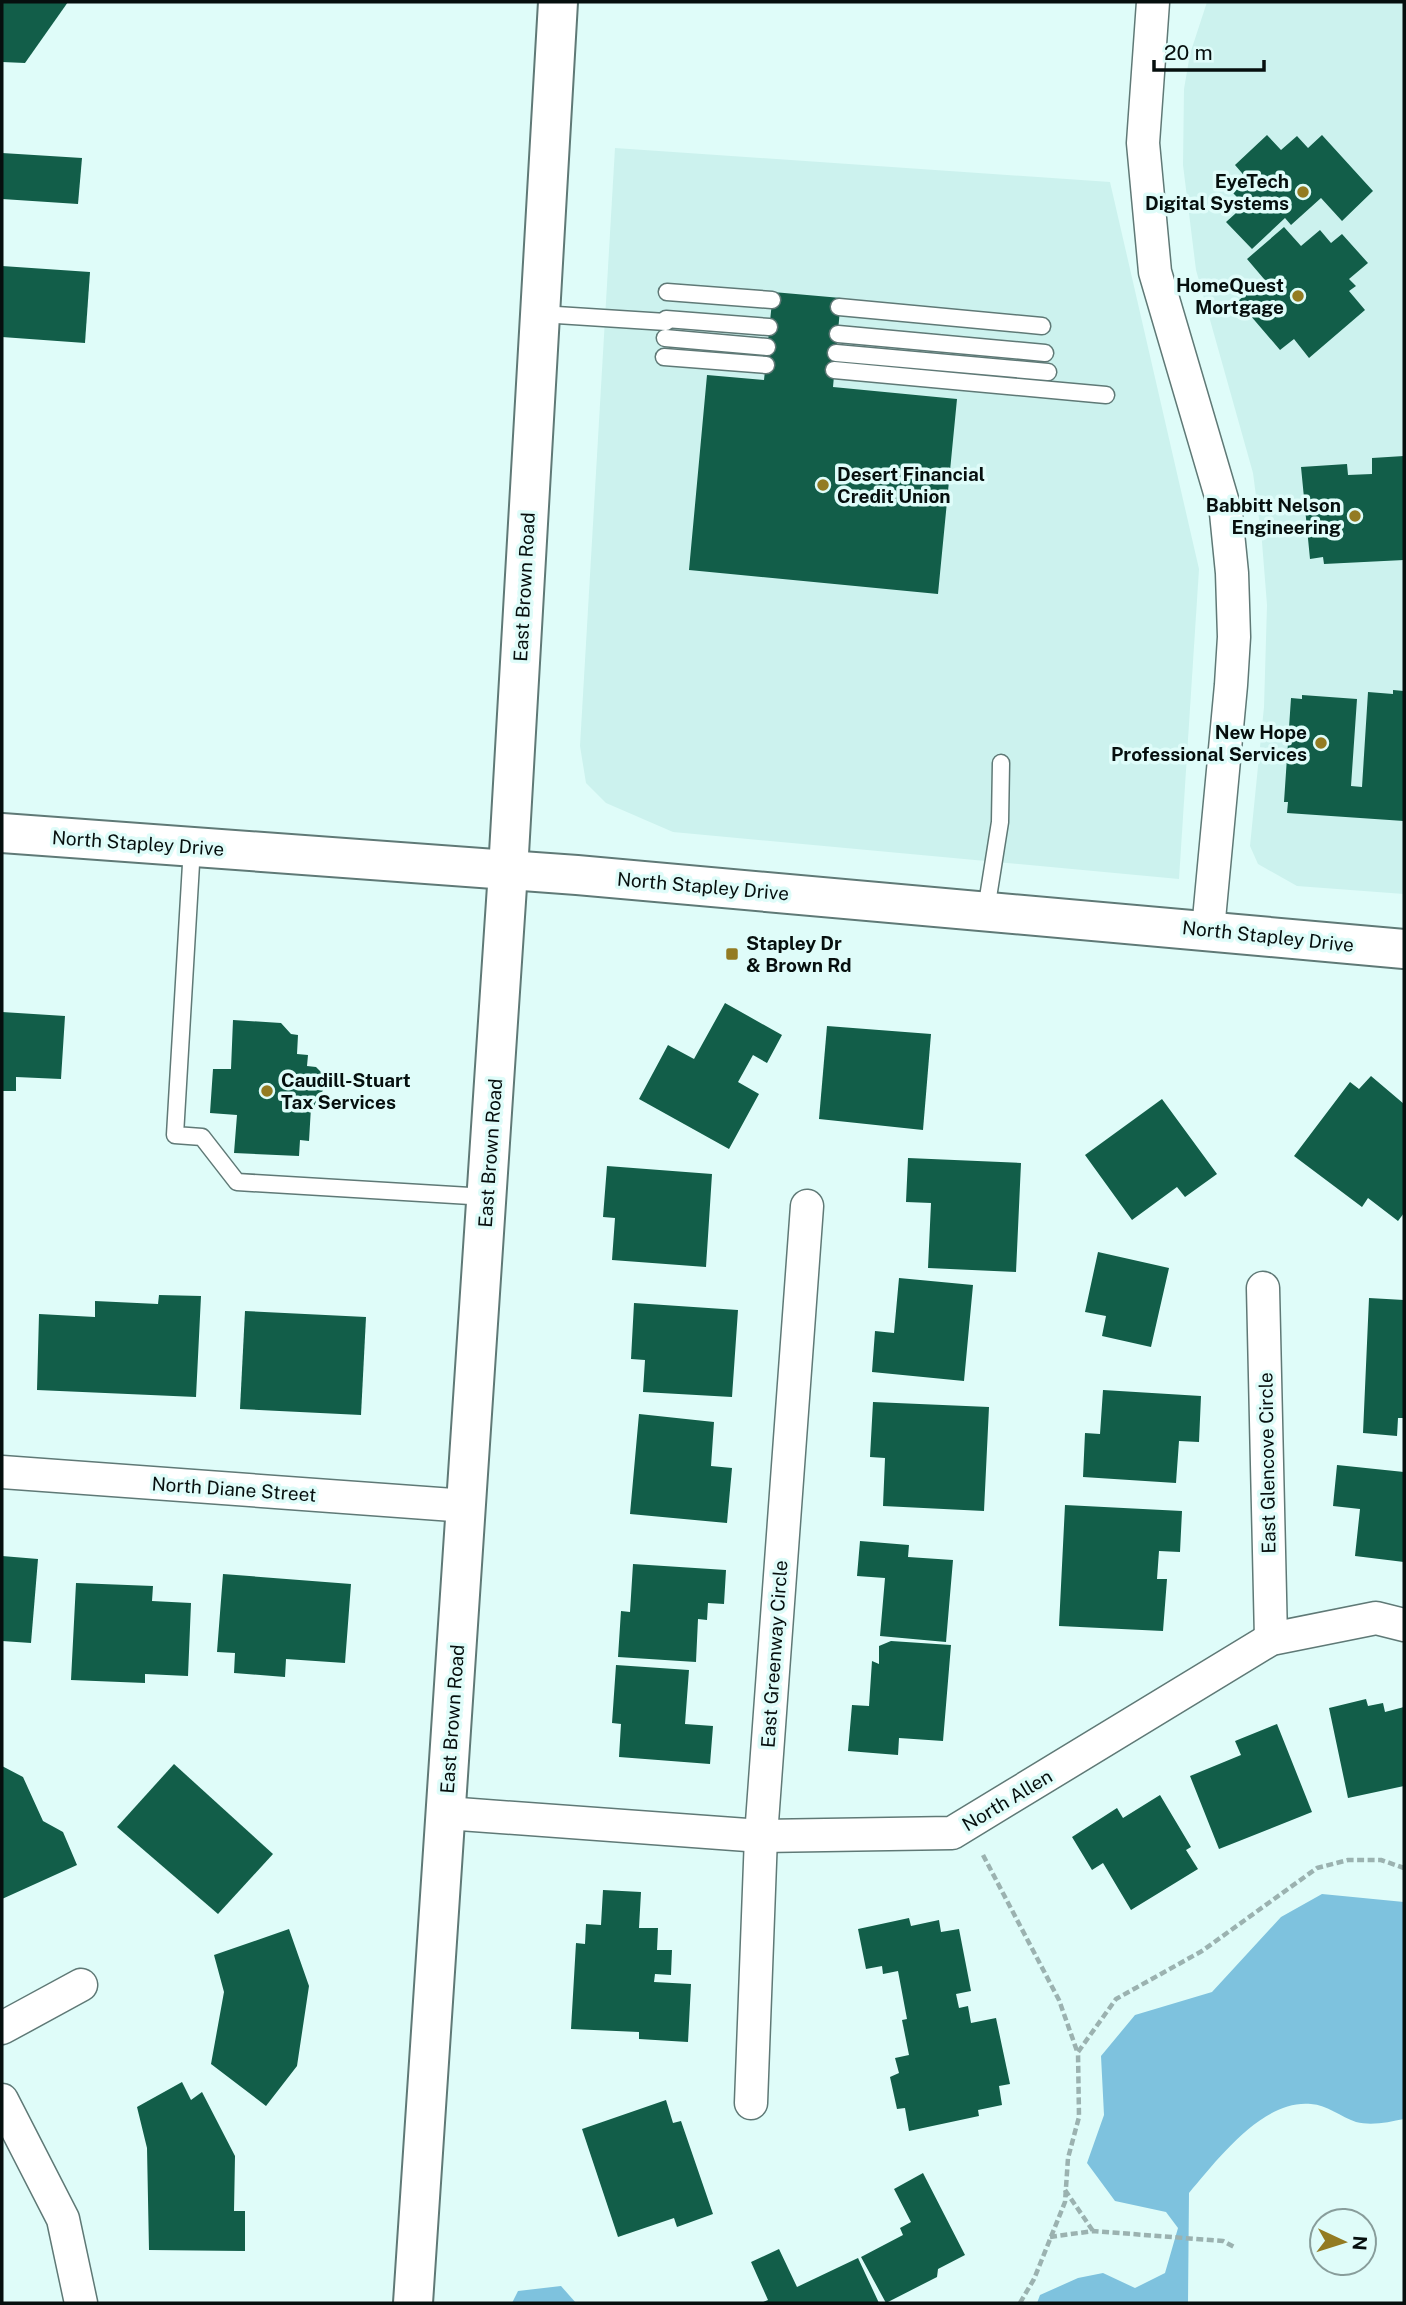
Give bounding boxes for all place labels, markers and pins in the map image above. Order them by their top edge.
place label: EyeTech Digital Systems [1145,170,1289,214]
marker: EyeTech Digital Systems [1295,184,1311,200]
place label: HomeQuest Mortgage [1176,274,1284,318]
marker: HomeQuest Mortgage [1290,288,1306,304]
place label: Desert Financial Credit Union [837,463,985,507]
marker: Desert Financial Credit Union [815,477,831,493]
place label: Babbitt Nelson Engineering [1206,494,1341,538]
marker: Babbitt Nelson Engineering [1347,508,1363,524]
place label: New Hope Professional Services [1111,721,1307,765]
marker: New Hope Professional Services [1313,735,1329,751]
place label: Stapley Dr & Brown Rd [746,932,852,976]
marker: Stapley Dr & Brown Rd [724,946,740,962]
place label: Caudill-Stuart Tax Services [281,1069,411,1113]
marker: Caudill-Stuart Tax Services [259,1083,275,1099]

